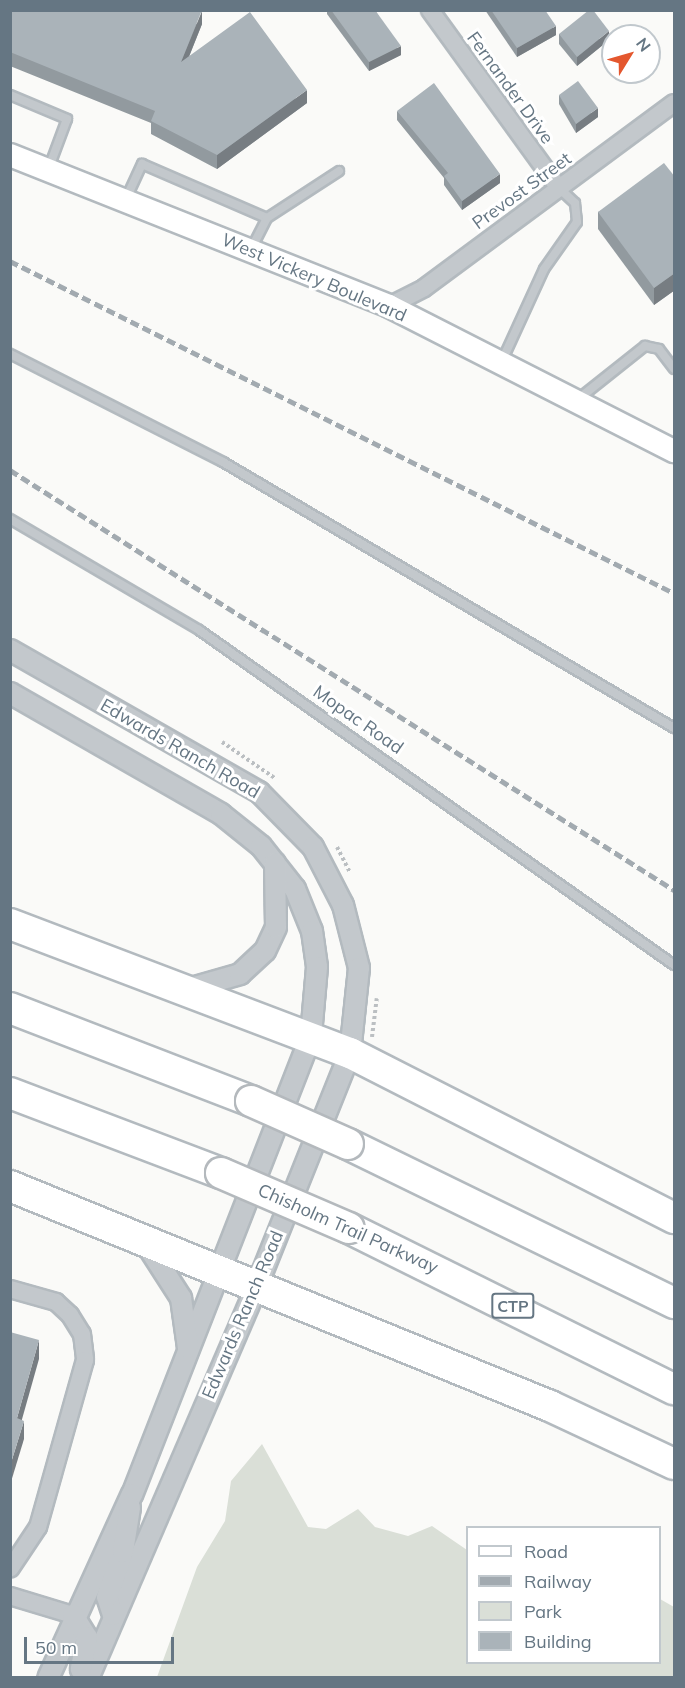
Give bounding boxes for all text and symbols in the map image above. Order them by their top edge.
north arrow [601,24,661,84]
street label: Fernander Drive [462,28,558,148]
text: N [632,34,655,55]
street label: Prevost Street [468,148,576,234]
street label: West Vickery Boulevard [218,229,410,327]
street label: Mopac Road [309,681,407,759]
street label: Edwards Ranch Road [96,695,264,803]
street label: Chisholm Trail Parkway [255,1179,441,1279]
street label: Edwards Ranch Road [198,1228,288,1402]
road number: CTP [490,1293,536,1319]
legend [466,1526,661,1664]
text: Road [524,1540,568,1563]
text: Railway [524,1570,592,1593]
text: Park [524,1600,562,1623]
scale bar [27,1625,177,1663]
text: Building [524,1630,592,1653]
text: 50 m [35,1636,77,1659]

